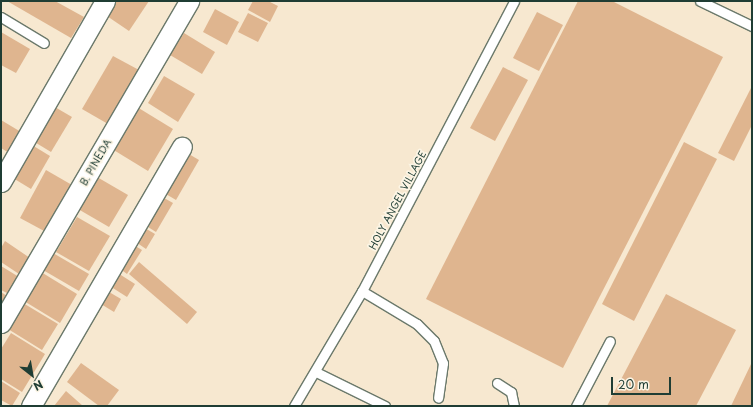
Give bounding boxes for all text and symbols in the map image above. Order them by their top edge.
street label: B. PINEDA [77,137,113,187]
street label: HOLY ANGEL VILLAGE [365,148,429,252]
north arrow [12,355,52,395]
scale bar [613,369,673,395]
text: 20 m [618,375,649,393]
text: N [30,376,47,395]

